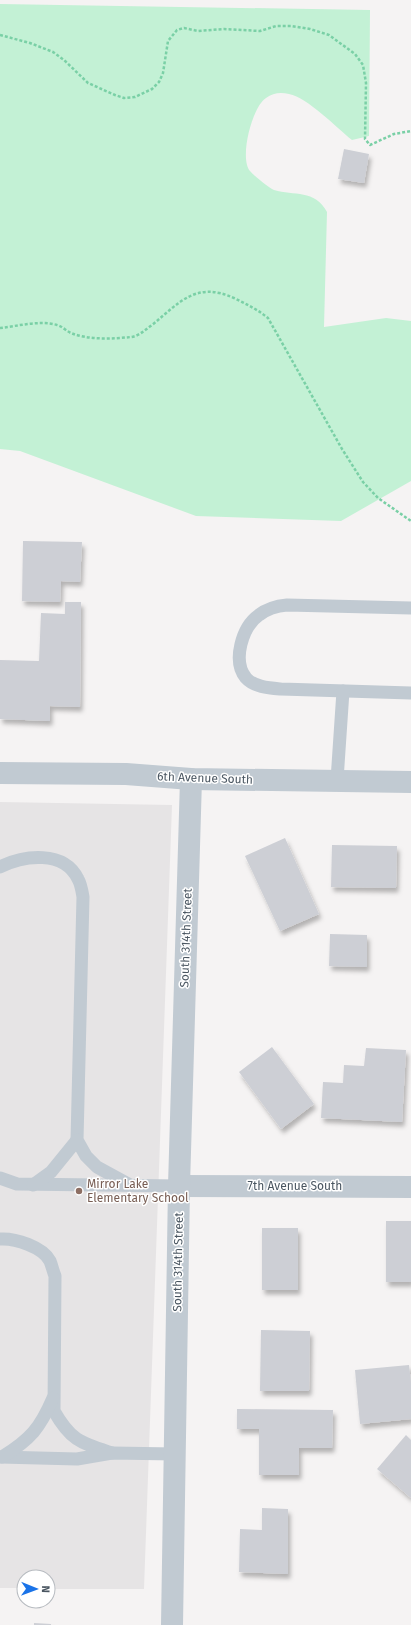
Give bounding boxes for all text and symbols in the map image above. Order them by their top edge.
street label: 6th Avenue South [157,769,253,787]
street label: South 314th Street [177,887,195,988]
place label: Mirror Lake Elementary School [87,1177,189,1205]
street label: 7th Avenue South [248,1179,342,1193]
marker: Mirror Lake Elementary School [74,1186,84,1196]
street label: South 314th Street [170,1211,186,1312]
north arrow [16,1569,56,1609]
text: N [39,1585,52,1593]

